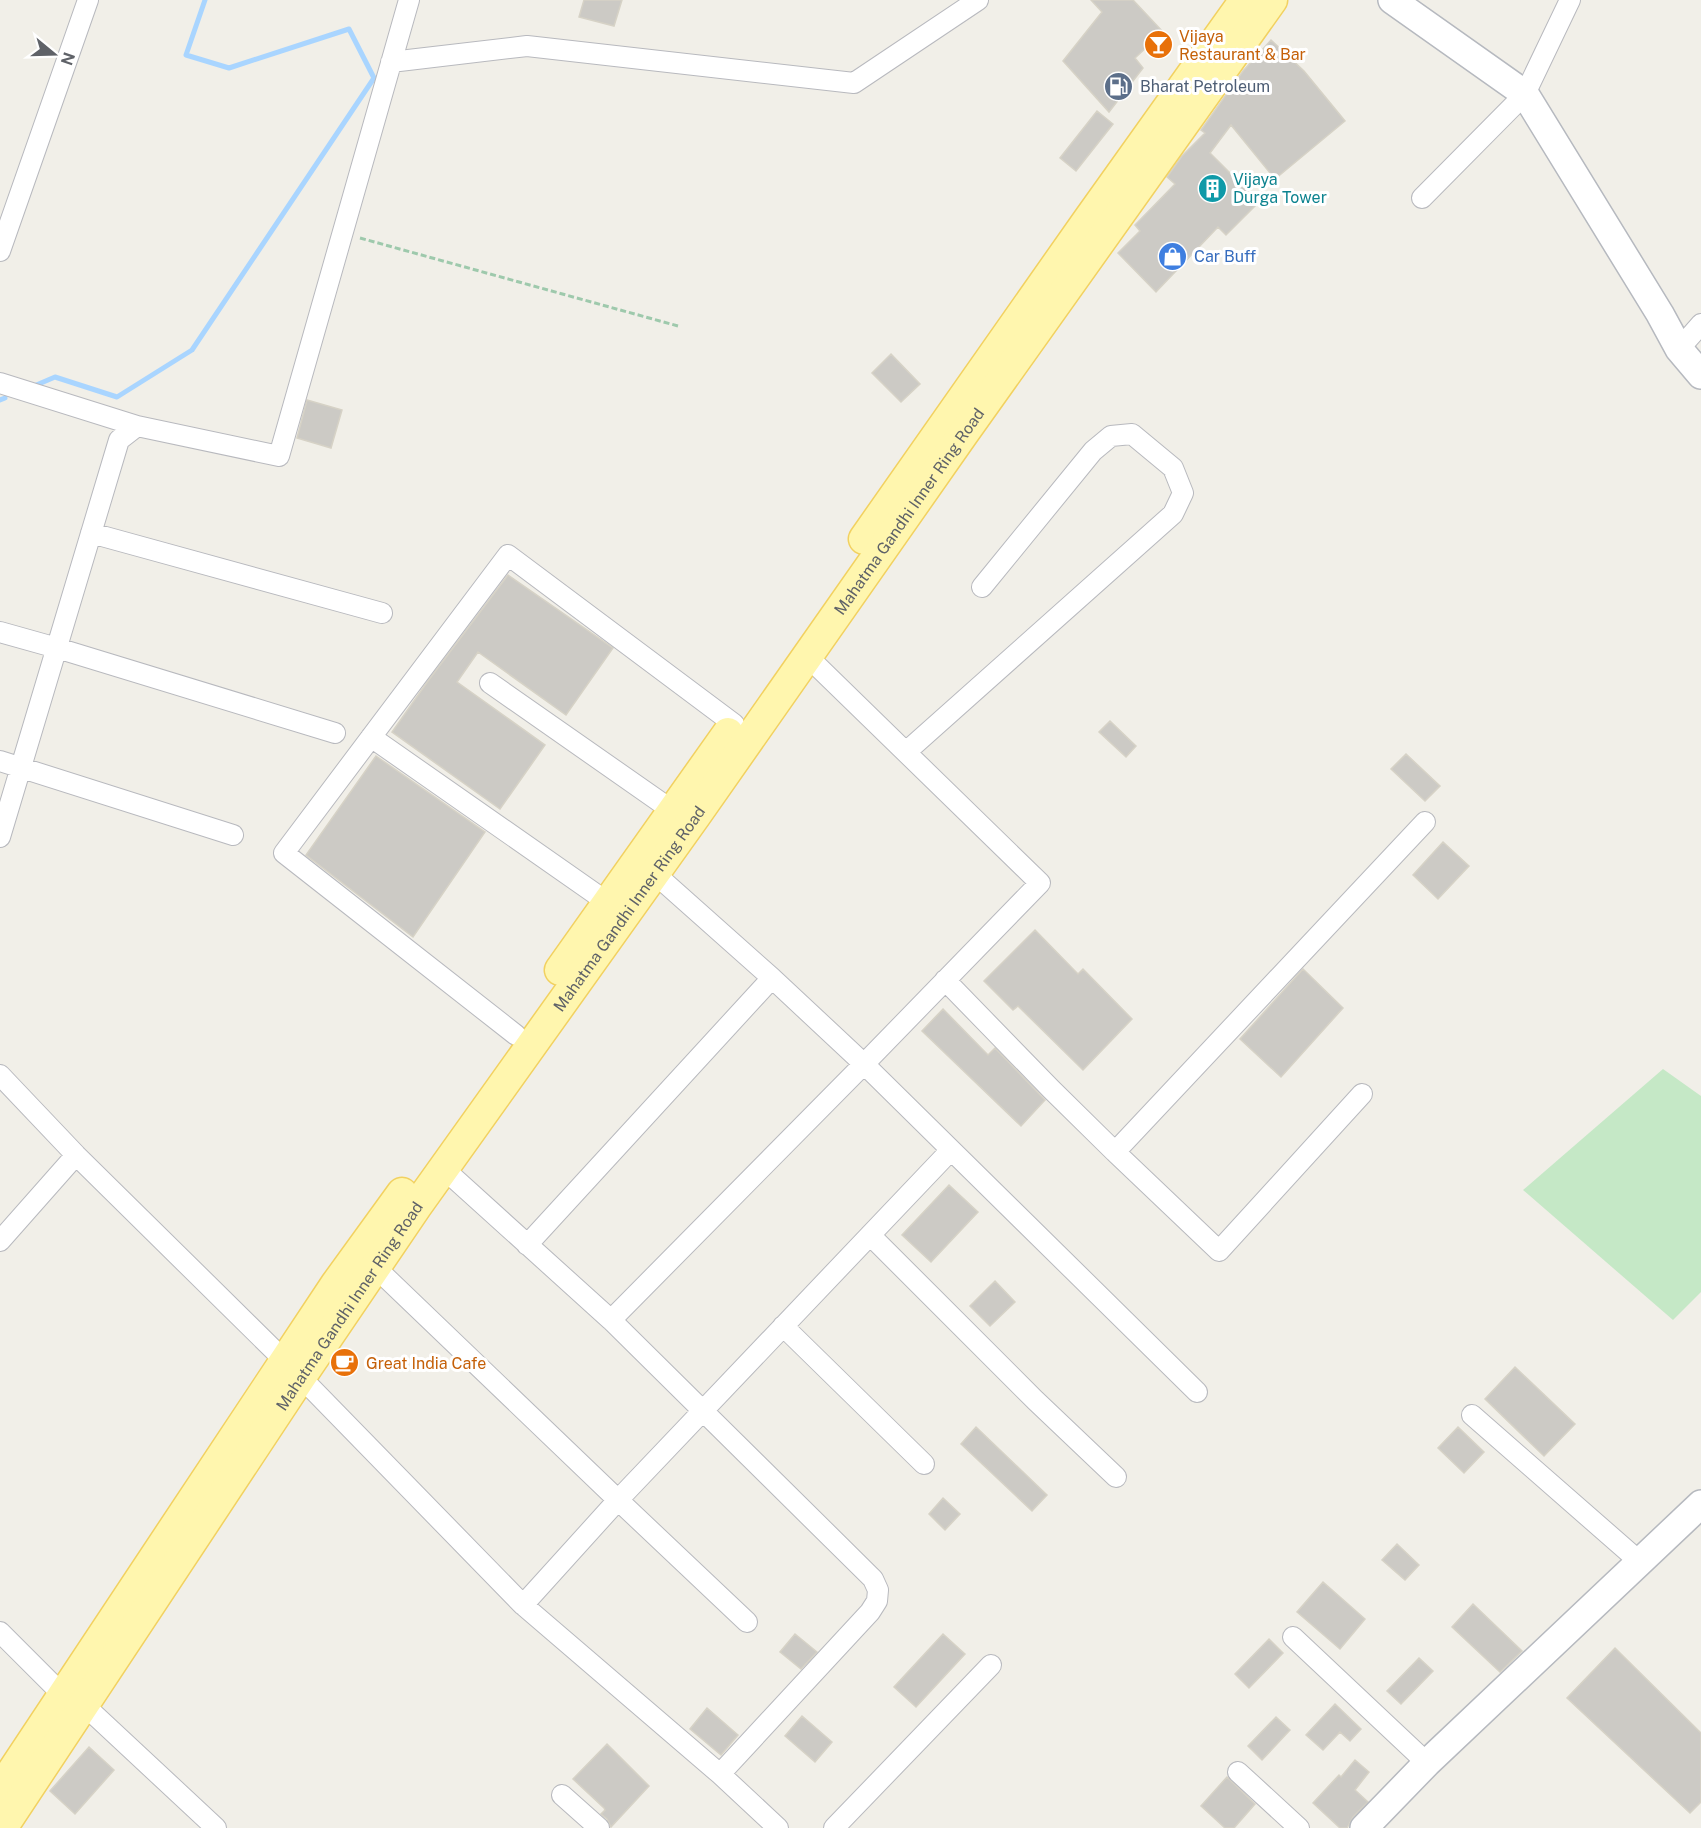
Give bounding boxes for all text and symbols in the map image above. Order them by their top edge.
north arrow [24,24,84,84]
place label: Vijaya Restaurant & Bar [1179,27,1306,64]
bar icon: Vijaya Restaurant & Bar [1142,29,1174,61]
text: N [57,50,79,68]
fuel station icon: Bharat Petroleum [1103,70,1135,102]
place label: Bharat Petroleum [1140,77,1270,96]
place label: Vijaya Durga Tower [1233,170,1327,207]
building icon: Vijaya Durga Tower [1196,172,1228,204]
shop icon: Car Buff [1157,240,1189,272]
place label: Car Buff [1194,247,1256,266]
street label: Mahatma Gandhi Inner Ring Road [830,404,988,618]
street label: Mahatma Gandhi Inner Ring Road [549,802,709,1015]
street label: Mahatma Gandhi Inner Ring Road [272,1198,427,1414]
cafe icon: Great India Cafe [329,1347,361,1379]
place label: Great India Cafe [366,1354,486,1373]

